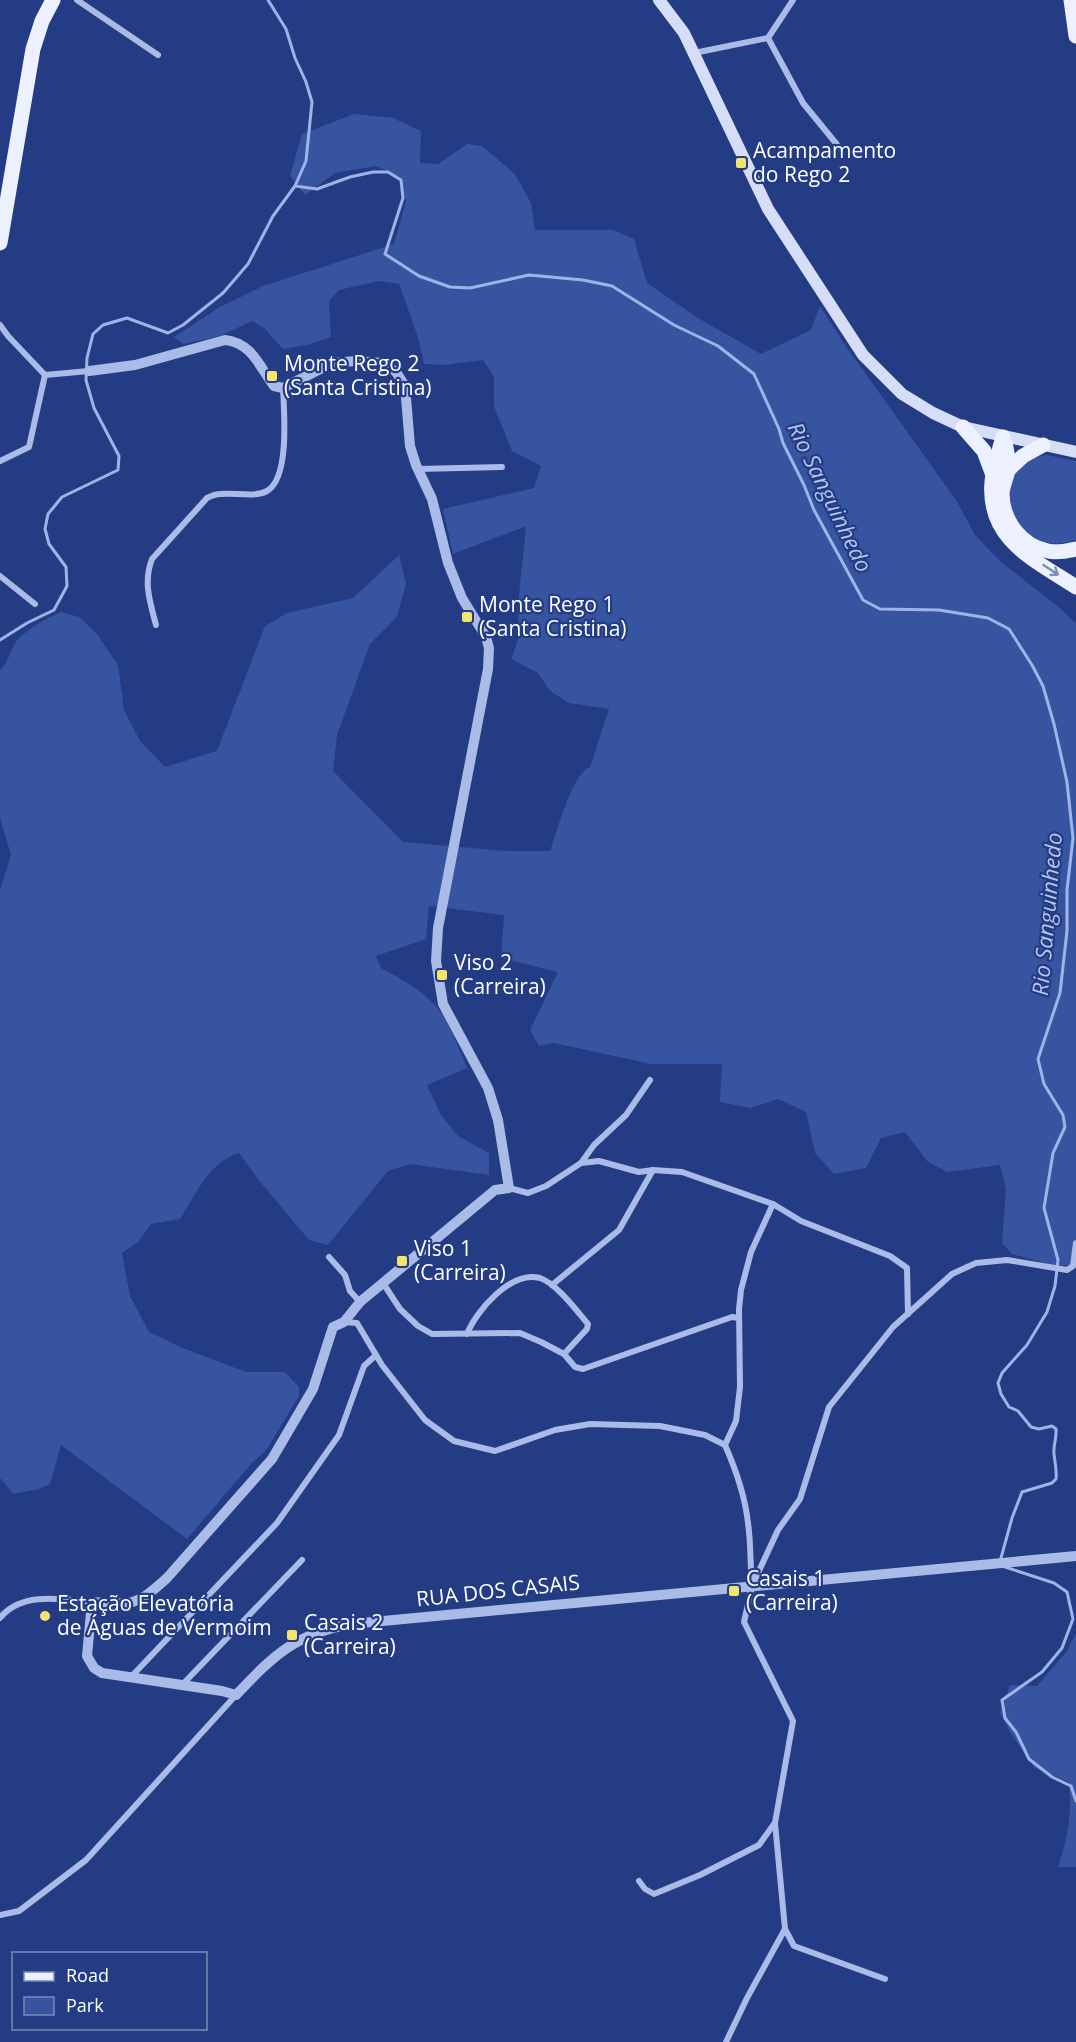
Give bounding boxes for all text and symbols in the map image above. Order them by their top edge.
place label: Acampamento do Rego 2 [753,136,896,188]
marker: Acampamento do Rego 2 [734,156,748,170]
place label: Monte Rego 2 (Santa Cristina) [284,349,432,401]
marker: Monte Rego 2 (Santa Cristina) [265,369,279,383]
water label: Rio Sanguinhedo [782,417,880,577]
one-way arrow [1042,565,1059,577]
place label: Monte Rego 1 (Santa Cristina) [479,590,627,642]
marker: Monte Rego 1 (Santa Cristina) [460,610,474,624]
water label: Rio Sanguinhedo [1024,831,1068,997]
place label: Viso 2 (Carreira) [454,948,546,1000]
marker: Viso 2 (Carreira) [435,968,449,982]
place label: Viso 1 (Carreira) [414,1234,506,1286]
marker: Viso 1 (Carreira) [395,1254,409,1268]
place label: Casais 1 (Carreira) [746,1564,838,1616]
street label: RUA DOS CASAIS [415,1567,581,1613]
marker: Casais 1 (Carreira) [727,1584,741,1598]
place label: Estação Elevatória de Águas de Vermoim [57,1589,272,1641]
place label: Casais 2 (Carreira) [304,1608,396,1660]
marker: Estação Elevatória de Águas de Vermoim [38,1609,52,1623]
marker: Casais 2 (Carreira) [285,1628,299,1642]
legend [12,1952,207,2030]
text: Road [66,1963,109,1987]
text: Park [66,1993,104,2017]

